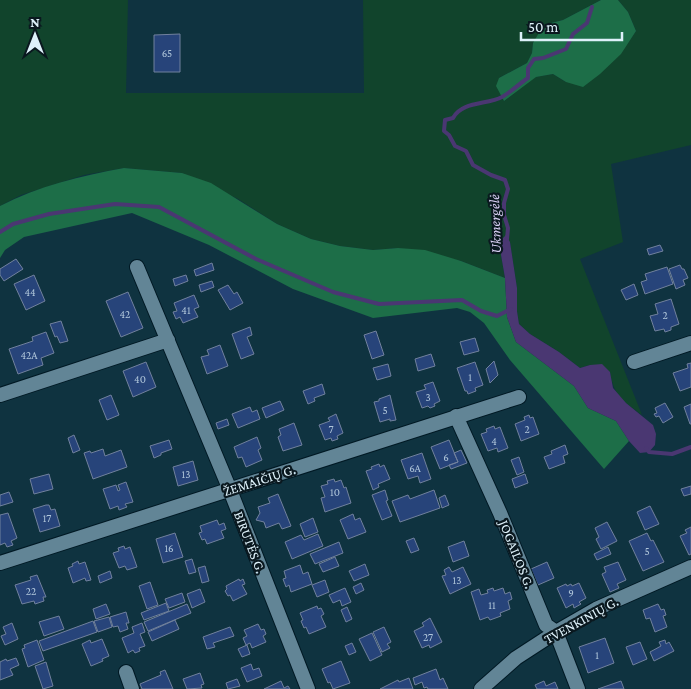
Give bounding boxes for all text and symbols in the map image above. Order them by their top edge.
north arrow [10,10,60,60]
scale bar [521,10,622,42]
text: N [30,14,40,30]
text: 50 m [528,19,558,35]
house number: 65 [162,47,172,59]
water label: Ukmergėlė [486,194,505,254]
house number: 44 [24,286,36,298]
house number: 41 [181,304,191,316]
house number: 42 [120,308,130,320]
house number: 2 [662,309,668,321]
house number: 42A [20,349,38,361]
house number: 1 [468,371,472,383]
house number: 40 [134,373,146,385]
house number: 3 [425,391,431,403]
house number: 5 [382,404,388,416]
house number: 7 [328,423,334,435]
house number: 2 [524,423,530,435]
house number: 4 [491,435,497,447]
house number: 6 [443,451,449,463]
street label: ŽEMAIČIŲ G. [221,461,297,499]
house number: 6A [409,462,422,474]
house number: 13 [182,468,190,480]
house number: 10 [330,486,340,498]
street label: BIRUTĖS G. [231,509,269,575]
house number: 17 [43,512,51,524]
street label: JOGAILOS G. [495,516,538,590]
house number: 16 [164,542,174,554]
house number: 5 [644,545,650,557]
house number: 13 [453,574,461,586]
house number: 22 [26,585,36,597]
house number: 9 [568,587,574,599]
street label: TVENKINIŲ G. [541,593,621,647]
house number: 11 [488,599,496,611]
house number: 27 [423,631,433,643]
house number: 1 [595,649,599,661]

